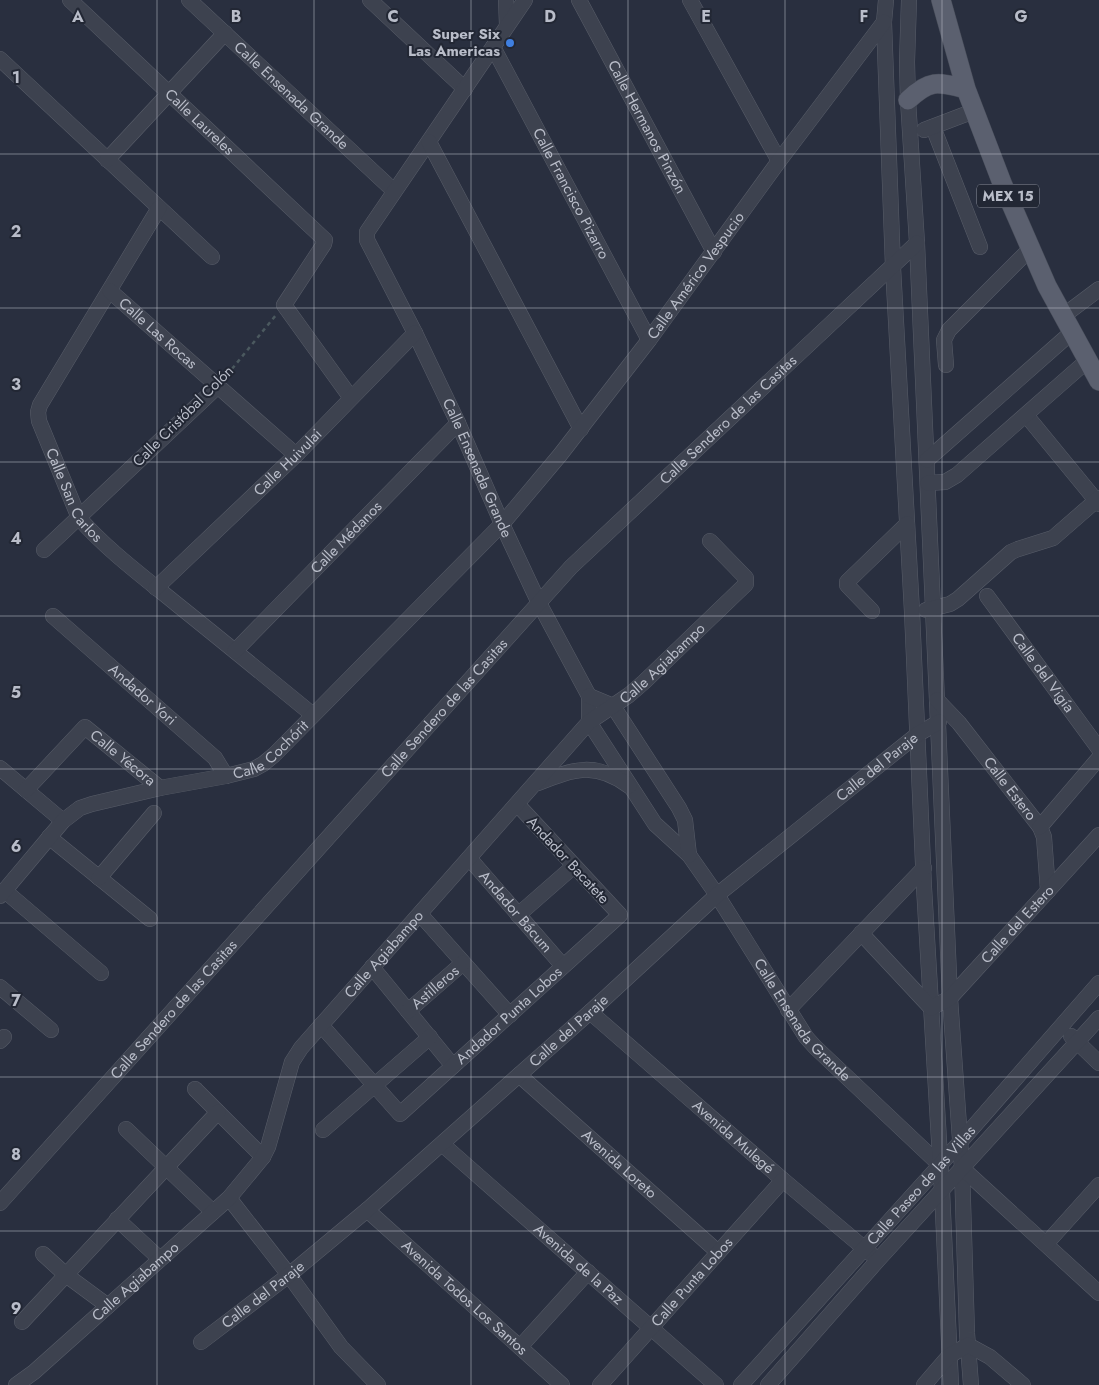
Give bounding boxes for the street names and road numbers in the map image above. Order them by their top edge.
street label: Calle Ensenada Grande [229,36,354,155]
street label: Calle Hermanos Pinzón [602,56,692,198]
street label: Calle Laureles [160,84,239,160]
street label: Calle Francisco Pizarro [527,124,615,263]
road number: MEX 15 [977,185,1039,208]
street label: Calle Américo Vespucio [642,207,750,344]
street label: Calle Las Rocas [114,293,202,374]
street label: Calle Sendero de las Casitas [655,350,802,490]
street label: Calle Cristóbal Colón [127,360,239,472]
street label: Calle Ensenada Grande [437,395,518,541]
street label: Calle Huivulai [248,424,327,501]
street label: Calle San Carlos [40,445,107,548]
street label: Calle Médanos [305,496,387,579]
street label: Calle Agiabampo [615,618,710,709]
street label: Calle del Vigía [1006,628,1080,717]
street label: Calle Sendero de las Casitas [376,634,513,783]
street label: Andador Yori [104,658,181,730]
street label: Calle Cochórit [231,715,314,785]
street label: Calle Yécora [85,724,160,791]
street label: Calle del Paraje [831,727,923,807]
street label: Calle Estero [978,752,1042,825]
street label: Andador Bacatete [522,811,615,909]
street label: Andador Bácum [474,866,558,957]
street label: Calle del Estero [976,880,1059,968]
street label: Calle Agiabampo [339,906,429,1003]
street label: Calle Sendero de las Casitas [105,935,242,1084]
street label: Calle Ensenada Grande [748,954,856,1087]
street label: Astilleros [406,960,464,1014]
street label: Andador Punta Lobos [451,961,567,1069]
street label: Calle del Paraje [524,989,613,1072]
street label: Avenida Mulegé [687,1095,780,1179]
street label: Calle Paseo de las Villas [862,1121,981,1250]
street label: Avenida Loreto [576,1124,662,1204]
street label: Avenida de la Paz [529,1219,629,1310]
street label: Calle Punta Lobos [646,1232,738,1332]
street label: Avenida Todos Los Santos [396,1235,533,1360]
street label: Calle Agiabampo [87,1237,184,1327]
street label: Calle del Paraje [217,1255,310,1334]

